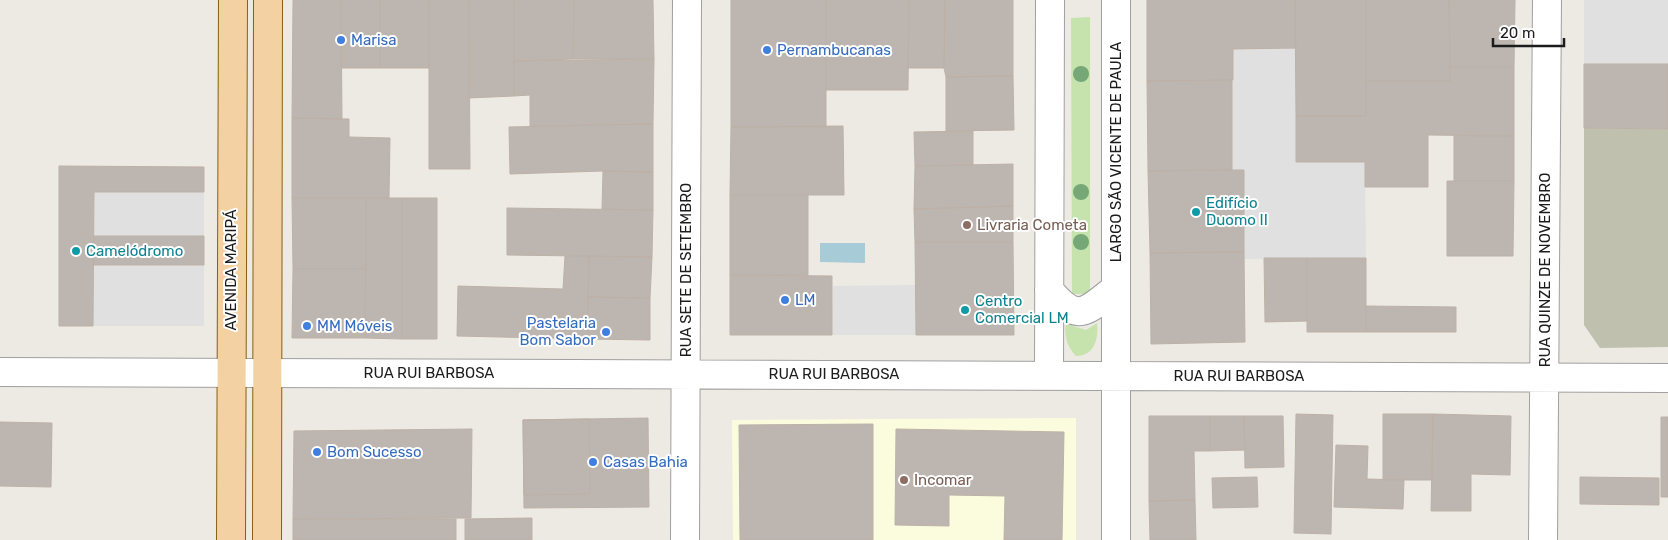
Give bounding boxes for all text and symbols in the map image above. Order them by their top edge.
scale bar [1493,15,1564,47]
text: 20 m [1500,24,1535,42]
place label: Marisa [351,31,396,49]
marker: Marisa [335,34,347,46]
place label: Pernambucanas [777,41,891,59]
street label: LARGO SÃO VICENTE DE PAULA [1107,42,1125,262]
marker: Pernambucanas [761,44,773,56]
street label: RUA QUINZE DE NOVEMBRO [1536,173,1554,367]
street label: RUA SETE DE SETEMBRO [677,183,695,357]
place label: Edifício Duomo II [1206,194,1268,229]
marker: Edifício Duomo II [1190,206,1202,218]
street label: AVENIDA MARIPÁ [222,209,240,331]
place label: Livraria Cometa [977,216,1087,234]
marker: Livraria Cometa [961,219,973,231]
place label: Camelódromo [86,242,183,260]
marker: Camelódromo [70,245,82,257]
place label: LM [795,291,815,309]
place label: Centro Comercial LM [975,292,1069,327]
marker: LM [779,294,791,306]
marker: Centro Comercial LM [959,304,971,316]
place label: Pastelaria Bom Sabor [520,314,596,349]
place label: MM Móveis [317,317,393,335]
marker: MM Móveis [301,320,313,332]
marker: Pastelaria Bom Sabor [600,326,612,338]
street label: RUA RUI BARBOSA [364,364,494,382]
street label: RUA RUI BARBOSA [769,365,899,383]
street label: RUA RUI BARBOSA [1174,367,1304,385]
place label: Bom Sucesso [327,443,422,461]
marker: Bom Sucesso [311,446,323,458]
place label: Casas Bahia [603,453,688,471]
marker: Casas Bahia [587,456,599,468]
place label: Incomar [914,471,972,489]
marker: Incomar [898,474,910,486]

